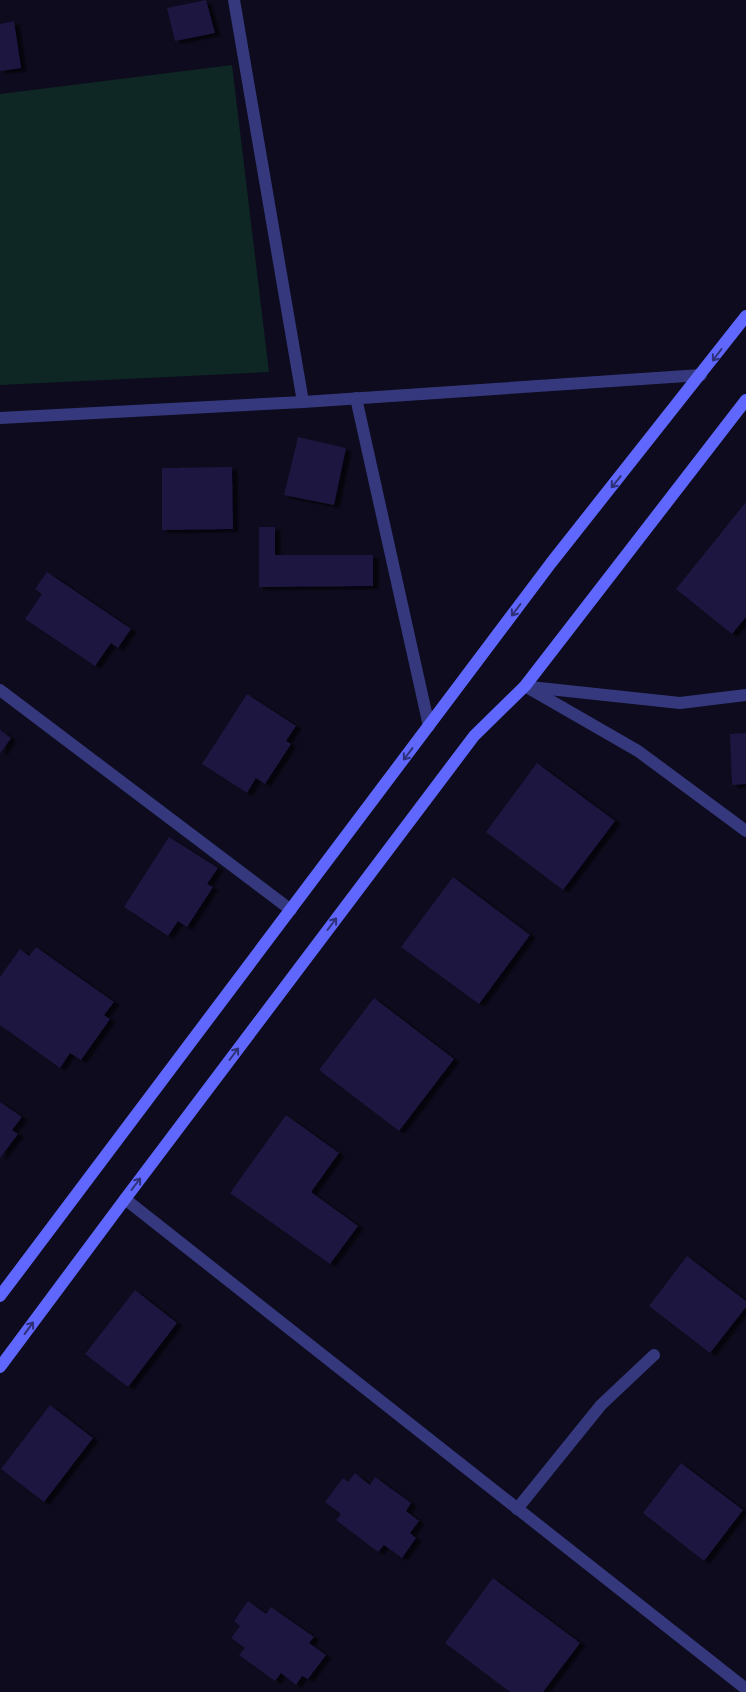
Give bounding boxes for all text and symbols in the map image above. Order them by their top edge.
one-way arrow [711,348,722,361]
one-way arrow [610,475,621,488]
one-way arrow [510,603,521,616]
one-way arrow [402,747,413,760]
one-way arrow [327,917,337,931]
one-way arrow [229,1047,239,1061]
one-way arrow [130,1177,141,1190]
one-way arrow [24,1321,34,1335]

